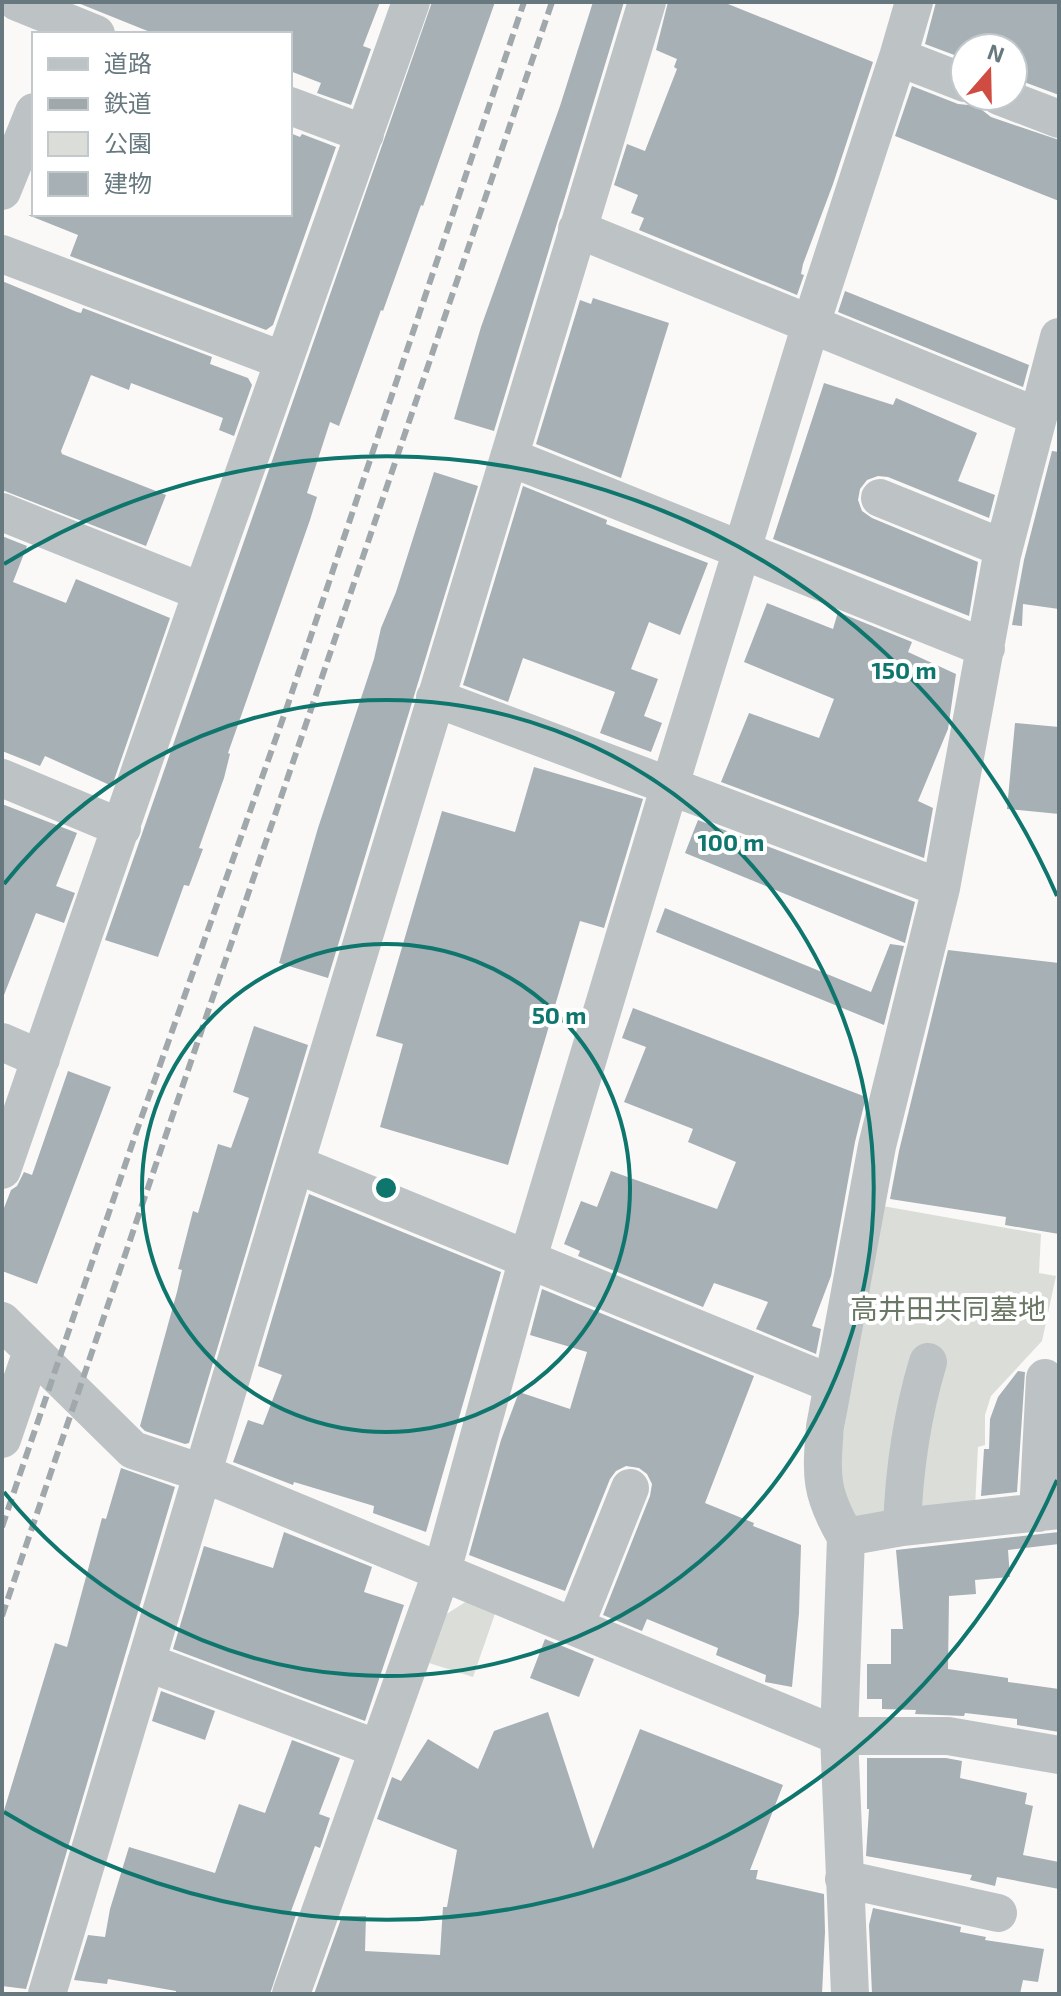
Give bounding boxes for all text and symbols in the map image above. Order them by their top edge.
legend [32,32,292,216]
north arrow [949,32,1029,112]
text: N [984,37,1008,67]
text: 道路 [104,48,152,77]
text: 鉄道 [104,88,152,117]
text: 公園 [104,128,152,157]
text: 建物 [104,168,152,197]
text: 150 m [871,655,937,684]
text: 100 m [698,827,764,856]
text: 50 m [532,1000,586,1029]
centre of rings [372,1174,400,1202]
park label: 高井田共同墓地 [850,1291,1046,1325]

